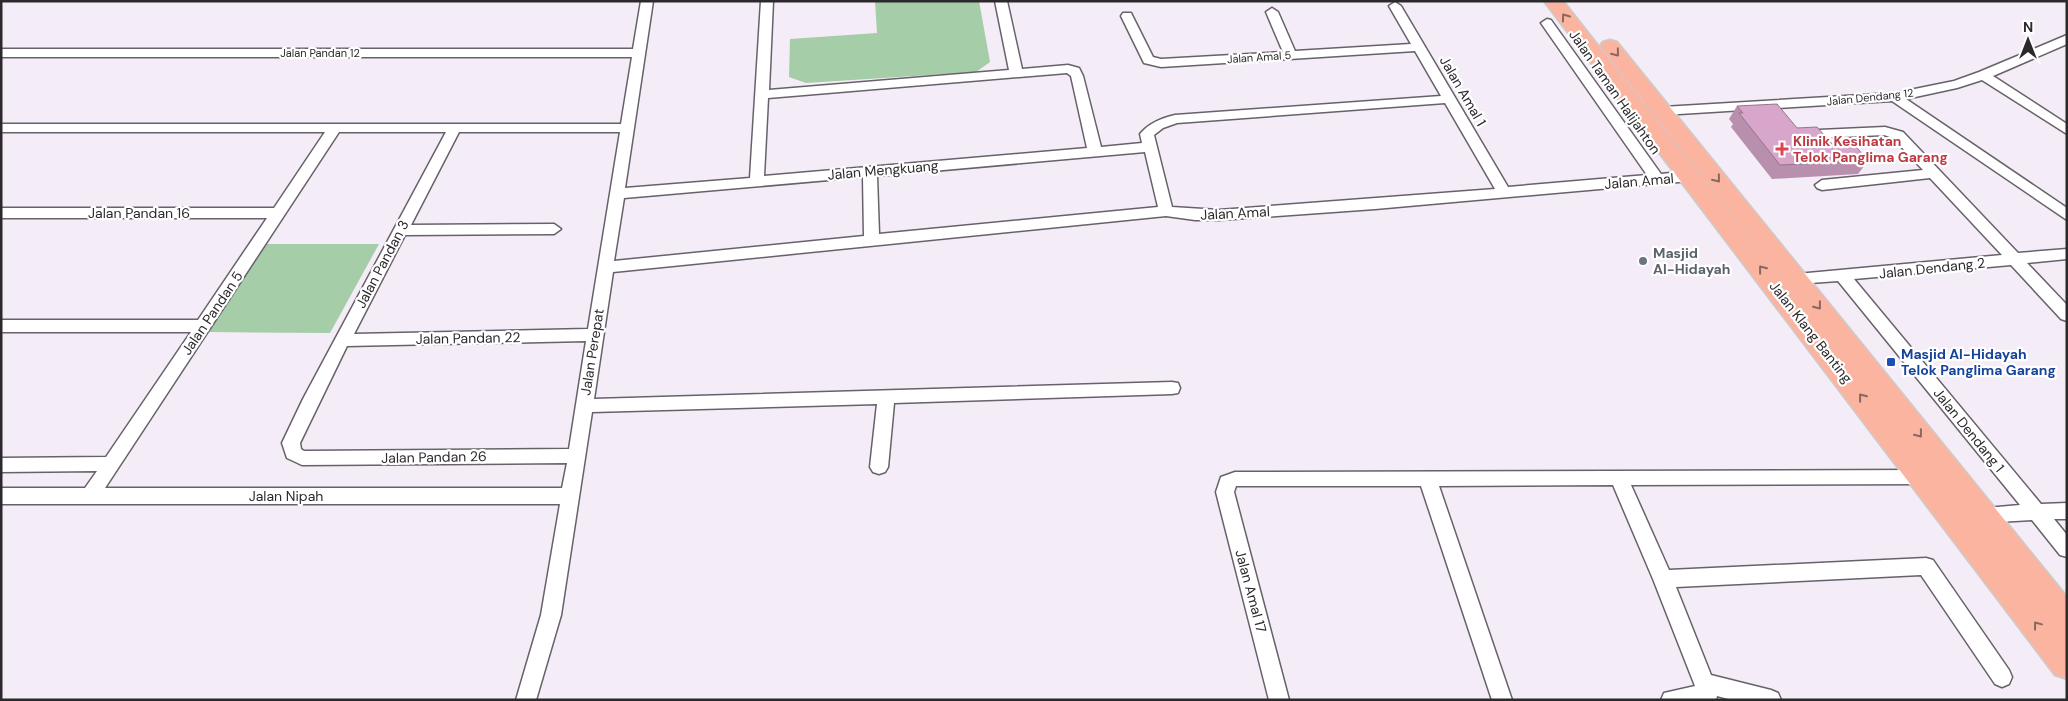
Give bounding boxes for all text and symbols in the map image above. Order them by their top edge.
one-way arrow [1562,13,1571,23]
north arrow [2003,15,2053,65]
text: N [2023,18,2033,36]
street label: Jalan Taman Halijahton [1565,26,1665,158]
street label: Jalan Pandan 12 [280,46,360,60]
one-way arrow [1610,47,1619,56]
street label: Jalan Amal 5 [1226,48,1292,66]
street label: Jalan Amal 1 [1436,53,1490,129]
street label: Jalan Dendang 12 [1826,85,1914,109]
place label: Klinik Kesihatan Telok Panglima Garang [1793,132,1948,166]
marker: Klinik Kesihatan Telok Panglima Garang [1775,142,1789,156]
street label: Jalan Mengkuang [827,156,939,184]
street label: Jalan Amal [1604,169,1674,193]
one-way arrow [1712,173,1720,182]
street label: Jalan Amal [1200,202,1270,224]
street label: Jalan Pandan 16 [88,204,190,222]
street label: Jalan Pandan 3 [351,217,413,311]
place label: Masjid Al-Hidayah [1653,244,1730,278]
street label: Jalan Dendang 2 [1878,253,1986,283]
marker: Masjid Al-Hidayah [1637,255,1649,267]
one-way arrow [1759,265,1768,275]
street label: Jalan Pandan 5 [177,268,247,358]
street label: Jalan Klang Banting [1766,277,1857,387]
one-way arrow [1813,300,1821,309]
street label: Jalan Perepat [576,307,608,397]
street label: Jalan Pandan 22 [415,328,521,348]
place label: Masjid Al-Hidayah Telok Panglima Garang [1901,345,2056,379]
marker: Masjid Al-Hidayah Telok Panglima Garang [1885,356,1897,368]
street label: Jalan Dendang 1 [1930,384,2008,476]
one-way arrow [1859,394,1867,403]
one-way arrow [1913,428,1921,437]
street label: Jalan Pandan 26 [381,447,487,467]
street label: Jalan Nipah [249,487,323,505]
street label: Jalan Amal 17 [1231,548,1271,634]
one-way arrow [2034,621,2043,631]

